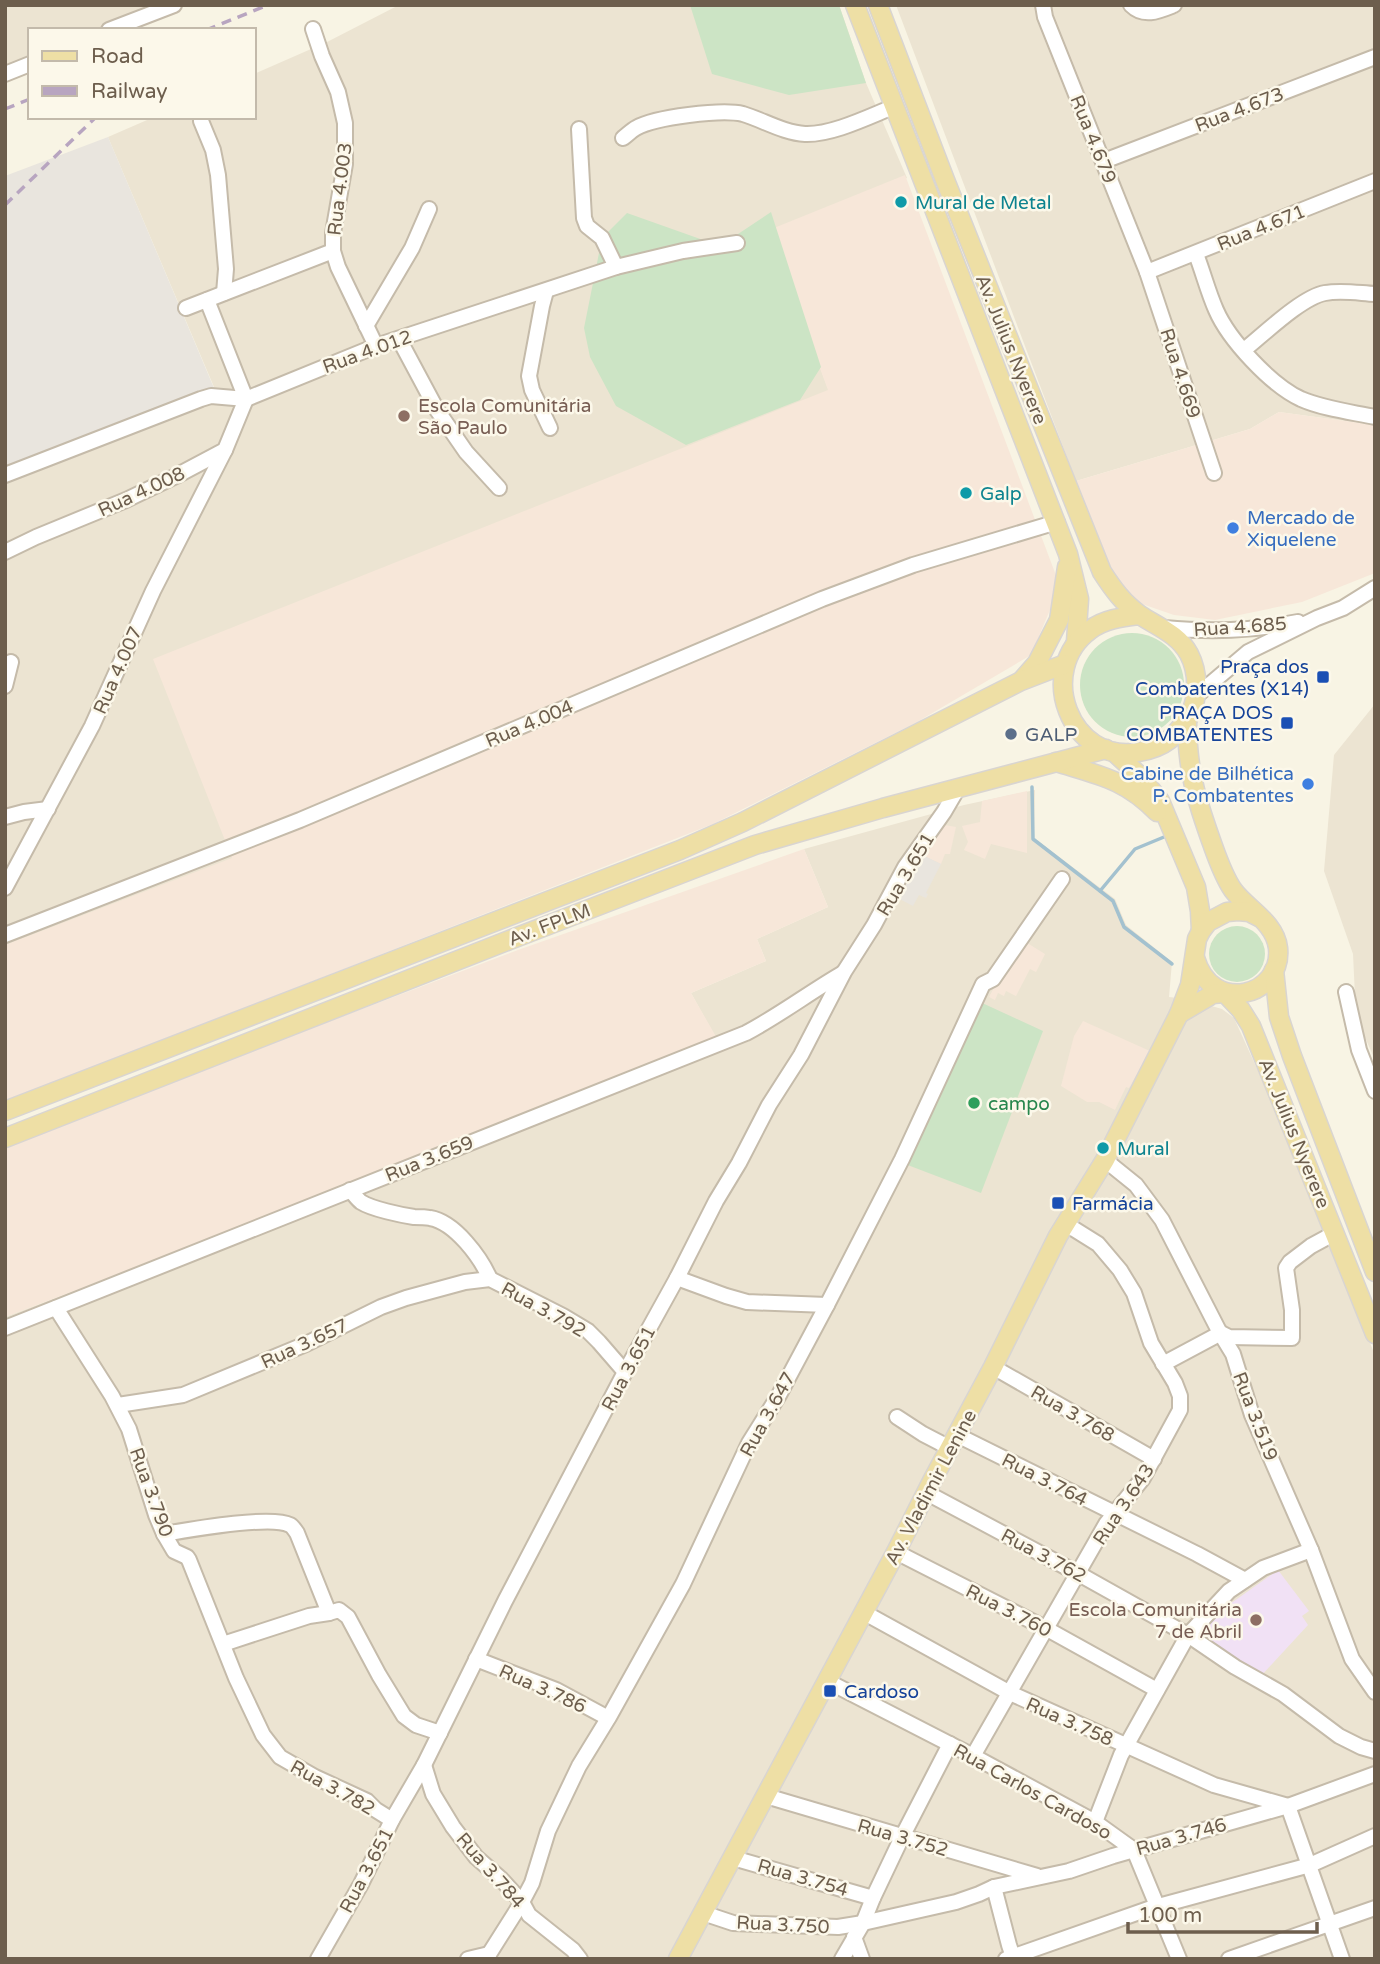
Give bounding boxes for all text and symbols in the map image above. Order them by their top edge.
legend [28,28,256,119]
text: Road [91,44,144,69]
text: Railway [91,79,168,104]
street label: Rua 4.673 [1192,83,1287,137]
street label: Rua 4.679 [1065,92,1121,187]
street label: Rua 4.003 [323,141,357,237]
place label: Mural de Metal [915,192,1052,214]
marker: Mural de Metal [893,194,909,210]
street label: Rua 4.671 [1214,200,1309,256]
street label: Av. Julius Nyerere [971,271,1051,427]
street label: Rua 4.669 [1155,325,1205,421]
street label: Rua 4.012 [320,326,415,378]
place label: Escola Comunitária São Paulo [418,395,591,439]
marker: Escola Comunitária São Paulo [396,408,412,424]
street label: Rua 4.008 [94,462,188,522]
place label: Galp [980,483,1022,505]
marker: Galp [958,485,974,501]
place label: Mercado de Xiquelene [1247,507,1355,551]
marker: Mercado de Xiquelene [1225,520,1241,536]
street label: Rua 4.685 [1193,613,1287,641]
street label: Rua 4.007 [89,623,147,718]
place label: Praça dos Combatentes (X14) [1135,656,1309,700]
marker: Praça dos Combatentes (X14) [1315,669,1331,685]
street label: Rua 4.004 [482,696,577,752]
place label: PRAÇA DOS COMBATENTES [1126,702,1273,746]
marker: PRAÇA DOS COMBATENTES [1279,715,1295,731]
place label: GALP [1025,724,1078,746]
marker: GALP [1003,726,1019,742]
place label: Cabine de Bilhética P. Combatentes [1121,763,1294,807]
marker: Cabine de Bilhética P. Combatentes [1300,776,1316,792]
street label: Rua 3.651 [872,829,939,920]
street label: Av. FPLM [505,899,594,951]
street label: Av. Julius Nyerere [1254,1055,1334,1211]
place label: campo [988,1093,1050,1115]
marker: campo [966,1095,982,1111]
street label: Rua 3.659 [382,1131,477,1187]
place label: Mural [1117,1138,1169,1160]
marker: Mural [1095,1140,1111,1156]
place label: Farmácia [1072,1193,1154,1215]
marker: Farmácia [1050,1195,1066,1211]
street label: Rua 3.792 [497,1278,590,1342]
street label: Rua 3.657 [257,1314,351,1374]
street label: Rua 3.651 [597,1322,661,1415]
street label: Rua 3.647 [736,1368,800,1461]
street label: Rua 3.519 [1228,1369,1282,1464]
street label: Rua 3.768 [1027,1381,1118,1447]
street label: Av. Vladimir Lenine [881,1406,981,1569]
street label: Rua 3.790 [125,1445,177,1540]
street label: Rua 3.764 [998,1449,1091,1511]
street label: Rua 3.643 [1089,1460,1159,1549]
street label: Rua 3.762 [997,1524,1090,1587]
street label: Rua 3.760 [962,1580,1055,1642]
place label: Escola Comunitária 7 de Abril [1069,1599,1242,1643]
marker: Escola Comunitária 7 de Abril [1248,1612,1264,1628]
street label: Rua 3.786 [496,1660,590,1718]
place label: Cardoso [844,1681,919,1703]
marker: Cardoso [822,1683,838,1699]
street label: Rua 3.758 [1023,1693,1117,1751]
street label: Rua Carlos Cardoso [950,1739,1115,1844]
street label: Rua 3.782 [286,1756,379,1820]
street label: Rua 3.746 [1133,1814,1229,1860]
street label: Rua 3.752 [855,1815,951,1861]
street label: Rua 3.651 [335,1824,399,1917]
street label: Rua 3.784 [451,1828,529,1913]
street label: Rua 3.754 [755,1855,851,1901]
scale bar [1128,1890,1317,1934]
text: 100 m [1138,1903,1202,1928]
street label: Rua 3.750 [736,1912,830,1938]

